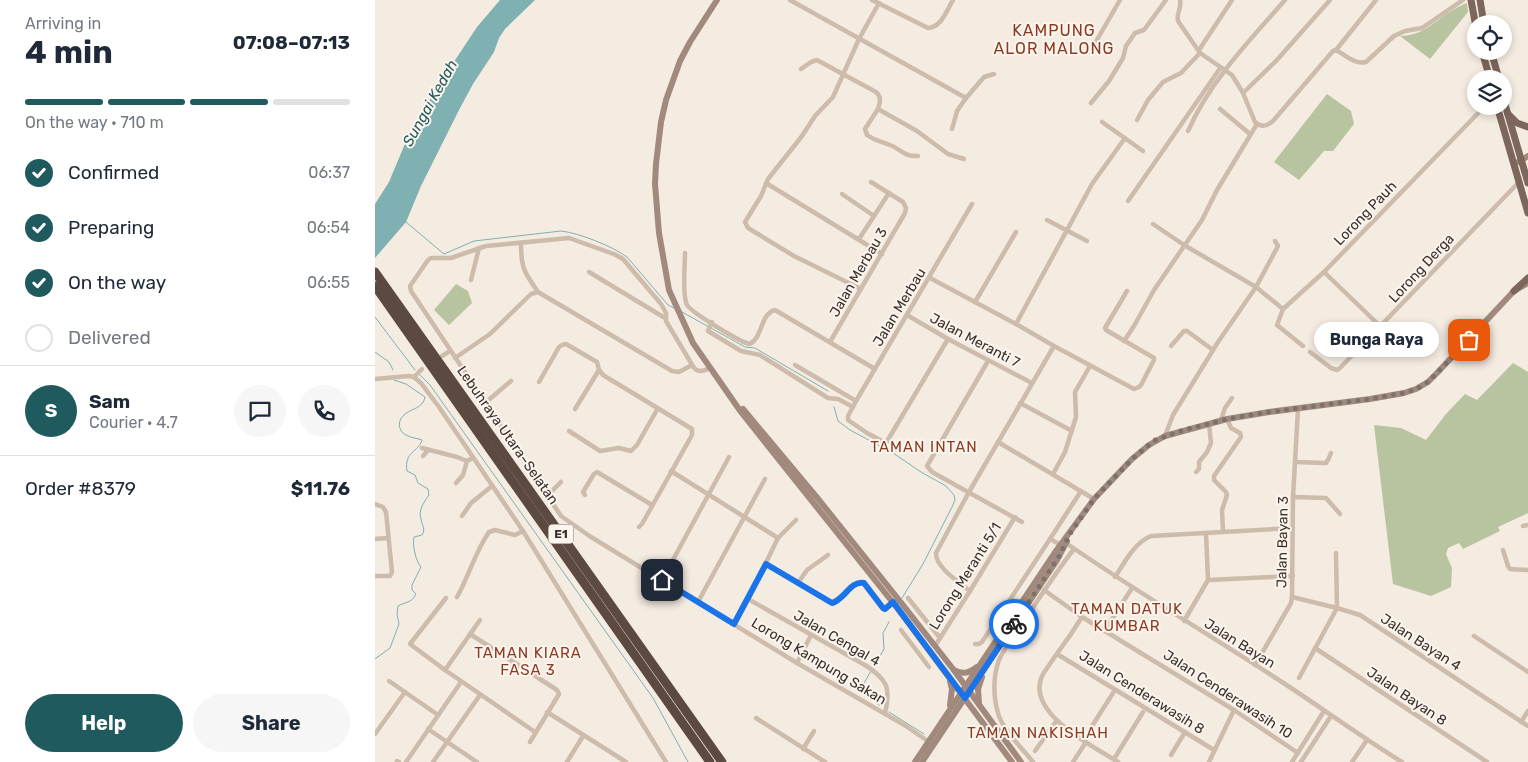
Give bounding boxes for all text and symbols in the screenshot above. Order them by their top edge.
text: Arriving in [25,14,101,33]
map controls [1467,15,1512,115]
button: locate [1467,15,1512,60]
district label: KAMPUNG ALOR MALONG [994,21,1114,58]
text: 07:08–07:13 [233,31,350,54]
text: 4 min [25,33,113,71]
water label: Sungai Kedah [399,57,461,149]
button: layers [1467,70,1512,115]
text: On the way · 710 m [25,113,164,132]
icon: check [25,159,53,187]
text: Confirmed [68,161,159,184]
text: 06:37 [308,163,350,182]
street label: Lorong Pauh [1330,178,1400,249]
icon: check [25,214,53,242]
text: Preparing [68,216,154,239]
text: 06:54 [307,218,350,237]
street label: Jalan Merbau 3 [826,225,891,320]
street label: Lorong Derga [1385,230,1458,306]
street label: Jalan Merbau [869,265,929,350]
icon: check [25,269,53,297]
text: On the way [68,271,166,294]
text: 06:55 [307,273,350,292]
street label: Jalan Meranti 7 [927,310,1023,371]
pin [1448,319,1490,361]
callout: Bunga Raya [1314,322,1439,358]
text: Delivered [68,326,151,349]
icon: bag [1455,326,1483,354]
text: Bunga Raya [1330,330,1423,349]
street label: Lebuhraya Utara–Selatan [453,363,562,508]
button: chat [234,385,286,437]
button: phone [298,385,350,437]
text: Sam [89,390,130,413]
text: S [45,399,57,422]
text: Courier · 4.7 [89,413,178,432]
district label: TAMAN INTAN [870,438,978,456]
text: Order #8379 [25,477,136,500]
text: $11.76 [291,477,350,500]
street label: Jalan Bayan 3 [1273,496,1292,588]
street label: Lorong Meranti 5/1 [926,520,1005,633]
road number: E1 [549,524,573,544]
pin [641,559,683,601]
icon: home [648,566,676,594]
courier [989,599,1039,649]
district label: TAMAN DATUK KUMBAR [1071,600,1183,635]
street label: Jalan Cengal 4 [791,607,883,670]
icon: bike [1000,610,1028,638]
street label: Jalan Bayan 4 [1377,610,1464,675]
street label: Lorong Kampung Sakan [748,614,889,709]
street label: Jalan Bayan [1201,615,1278,672]
district label: TAMAN KIARA FASA 3 [474,644,582,679]
street label: Jalan Cenderawasih 10 [1160,646,1296,743]
street label: Jalan Cenderawasih 8 [1076,647,1208,738]
street label: Jalan Bayan 8 [1364,664,1450,729]
button: Help [25,694,183,752]
button: Share [193,694,350,752]
district label: TAMAN NAKISHAH [967,724,1109,742]

